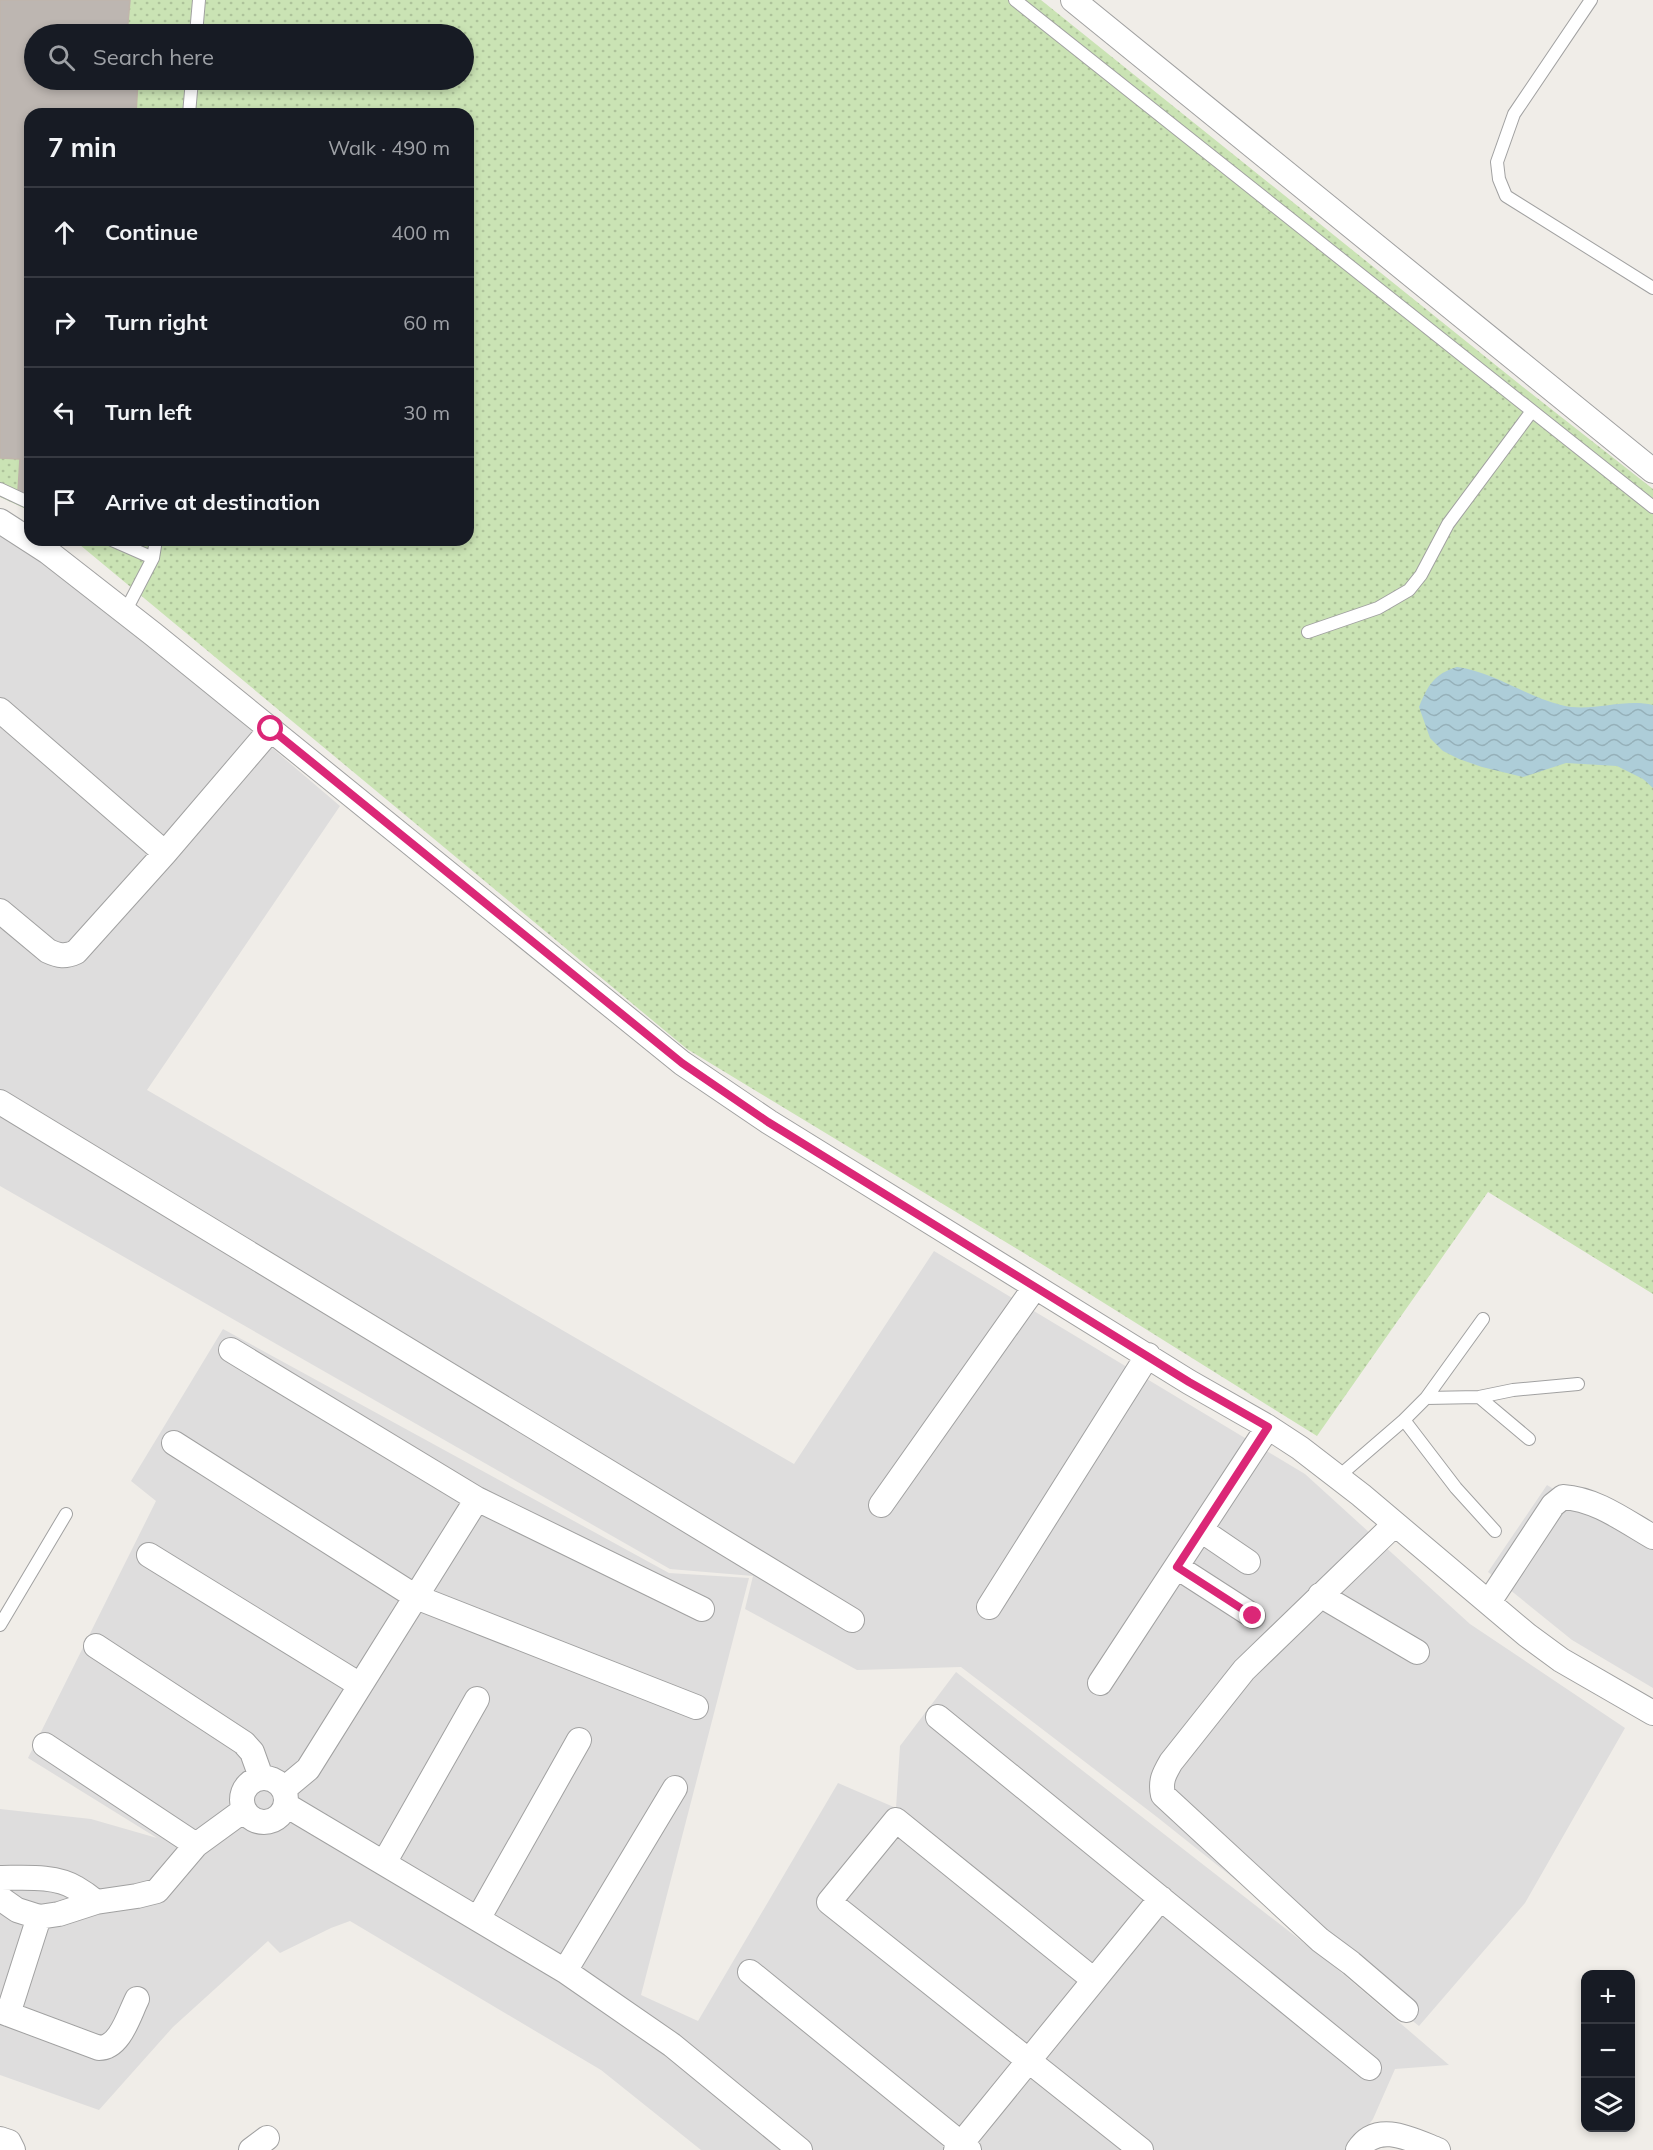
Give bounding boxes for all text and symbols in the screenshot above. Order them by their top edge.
search box [24,24,474,90]
icon: search [45,41,78,74]
text: Search here [93,43,214,71]
text: 7 min [48,131,117,164]
text: Walk · 490 m [328,135,450,160]
icon: ahead [48,216,81,249]
text: Continue [105,218,198,246]
text: 400 m [391,220,450,245]
icon: right [48,306,81,339]
text: Turn right [105,308,208,336]
text: 60 m [403,310,450,335]
icon: left [48,396,81,429]
text: Turn left [105,398,192,426]
text: 30 m [403,400,450,425]
icon: arrive [48,486,81,519]
text: Arrive at destination [105,488,320,516]
route start [257,715,283,741]
route end [1239,1602,1265,1628]
map controls [1581,1970,1635,2132]
button: + [1581,1970,1635,2024]
button: − [1581,2024,1635,2078]
button: layers [1581,2078,1635,2132]

